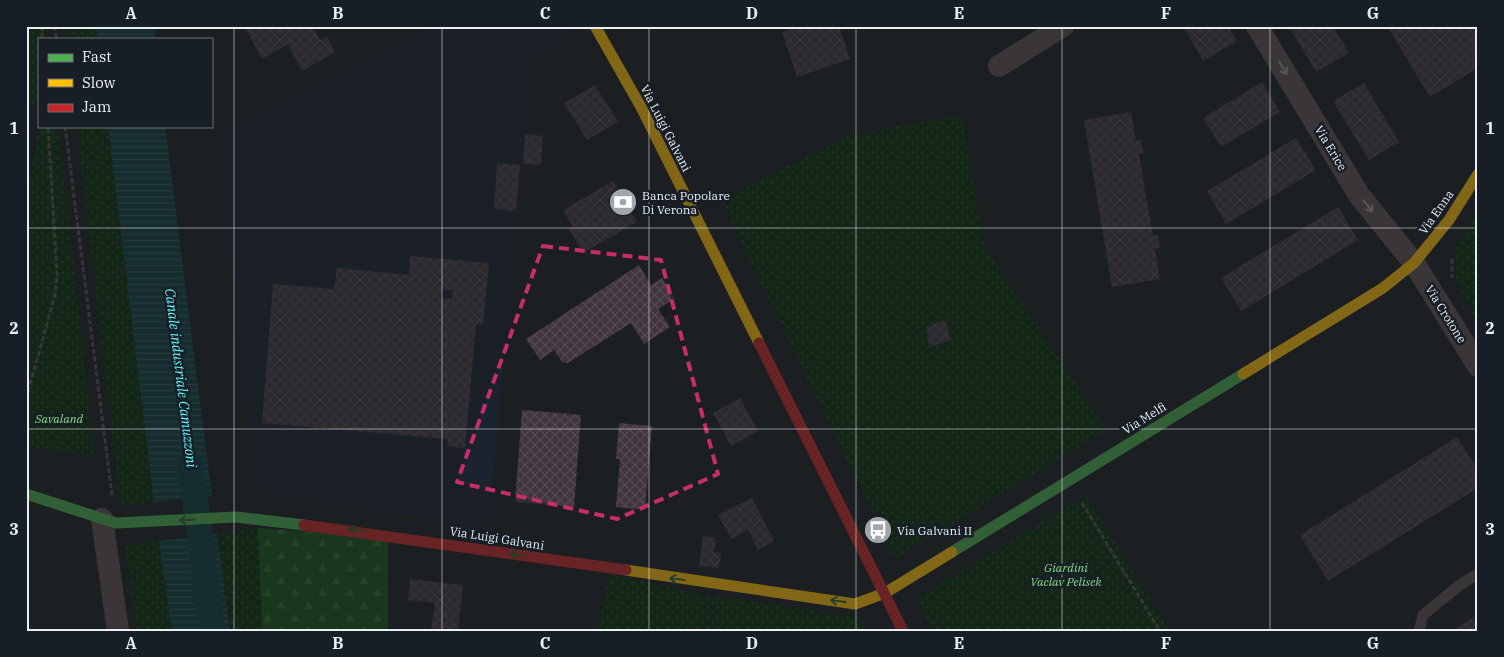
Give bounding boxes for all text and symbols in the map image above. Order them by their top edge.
text: A [125,3,137,23]
text: B [332,3,344,23]
text: C [540,3,550,23]
text: D [746,3,758,23]
text: E [954,3,964,23]
text: F [1161,3,1171,23]
text: G [1367,3,1379,23]
legend [38,38,212,128]
text: Fast [82,47,112,66]
one-way arrow [1278,61,1288,75]
text: Slow [82,73,116,92]
street label: Via Luigi Galvani [638,82,694,174]
text: Jam [82,97,111,116]
text: 1 [9,118,19,138]
text: 1 [1485,118,1495,138]
street label: Via Erice [1312,123,1350,173]
bank icon: Banca Popolare Di Verona [608,187,638,217]
street label: Via Enna [1415,187,1457,237]
place label: Banca Popolare Di Verona [642,188,730,217]
one-way arrow [1362,199,1373,212]
street label: Via Crotone [1422,282,1470,346]
water label: Canale industriale Camuzzoni [161,287,201,469]
text: 2 [9,318,19,338]
text: 2 [1485,318,1495,338]
street label: Via Melfi [1119,398,1169,437]
park label: Savaland [34,411,84,426]
one-way arrow [179,515,195,524]
bus stop icon: Via Galvani II [863,515,893,545]
text: 3 [9,519,19,539]
text: 3 [1485,519,1495,539]
street label: Via Luigi Galvani [449,523,545,553]
place label: Via Galvani II [897,523,972,538]
one-way arrow [348,525,364,535]
one-way arrow [509,549,525,559]
park label: Giardini Vaclav Pelisek [1030,560,1102,589]
one-way arrow [670,574,686,584]
one-way arrow [831,596,847,606]
text: A [125,633,137,653]
text: B [332,633,344,653]
text: C [540,633,550,653]
text: D [746,633,758,653]
text: E [954,633,964,653]
text: F [1161,633,1171,653]
text: G [1367,633,1379,653]

